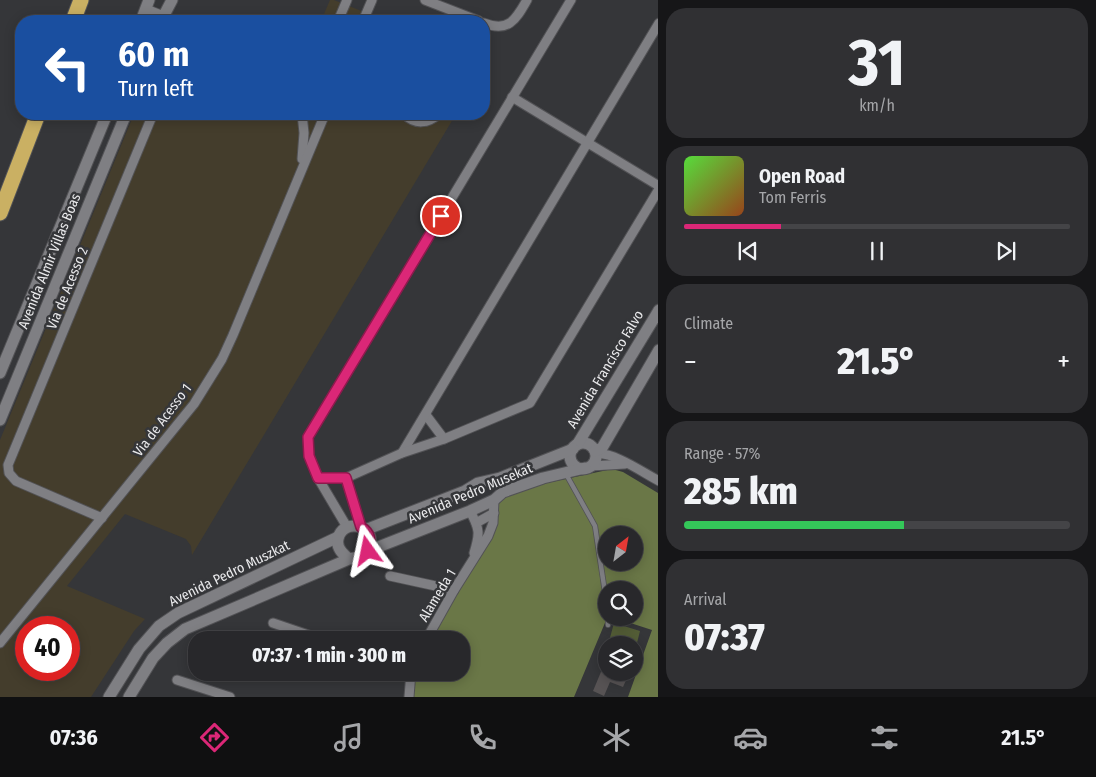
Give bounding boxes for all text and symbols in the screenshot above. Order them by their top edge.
text: 31 [849,24,905,102]
text: 60 m [118,33,189,75]
icon: left [35,35,100,100]
text: Turn left [118,75,194,102]
text: km/h [859,96,895,115]
text: Open Road [759,165,845,188]
text: Tom Ferris [759,188,826,207]
street label: Avenida Almir Villas Boas [15,191,84,331]
pin [420,195,462,237]
icon: arrive [427,202,455,230]
icon: previous [734,237,762,265]
icon: pause [863,237,891,265]
icon: next [992,237,1020,265]
street label: Via de Acesso 2 [43,245,92,332]
street label: Avenida Francisco Falvo [564,307,647,431]
text: Climate [684,314,733,333]
text: 21.5° [837,338,917,384]
text: − [684,345,697,378]
text: + [1057,345,1070,378]
street label: Via de Acesso 1 [130,381,195,460]
text: Range · 57% [684,444,761,463]
street label: Avenida Pedro Musekat [405,459,535,527]
text: 285 km [684,468,798,514]
position arrow [341,524,393,576]
north arrow [598,526,642,571]
map controls [598,526,643,681]
street label: Avenida Pedro Muszkat [166,537,293,610]
street label: Alameda 1 [415,566,460,625]
button: search [598,581,643,626]
text: Arrival [684,590,726,609]
text: 07:37 [684,614,765,660]
speed limit sign: 40 [15,616,80,681]
button: layers [598,636,643,681]
text: 07:37 · 1 min · 300 m [252,644,406,667]
icon: directions [197,720,232,755]
icon: music [331,720,366,755]
icon: phone [465,720,500,755]
icon: climate [599,720,634,755]
icon: car [733,720,768,755]
icon: filters [867,720,902,755]
text: 07:36 [50,724,98,751]
text: 21.5° [1001,724,1046,751]

